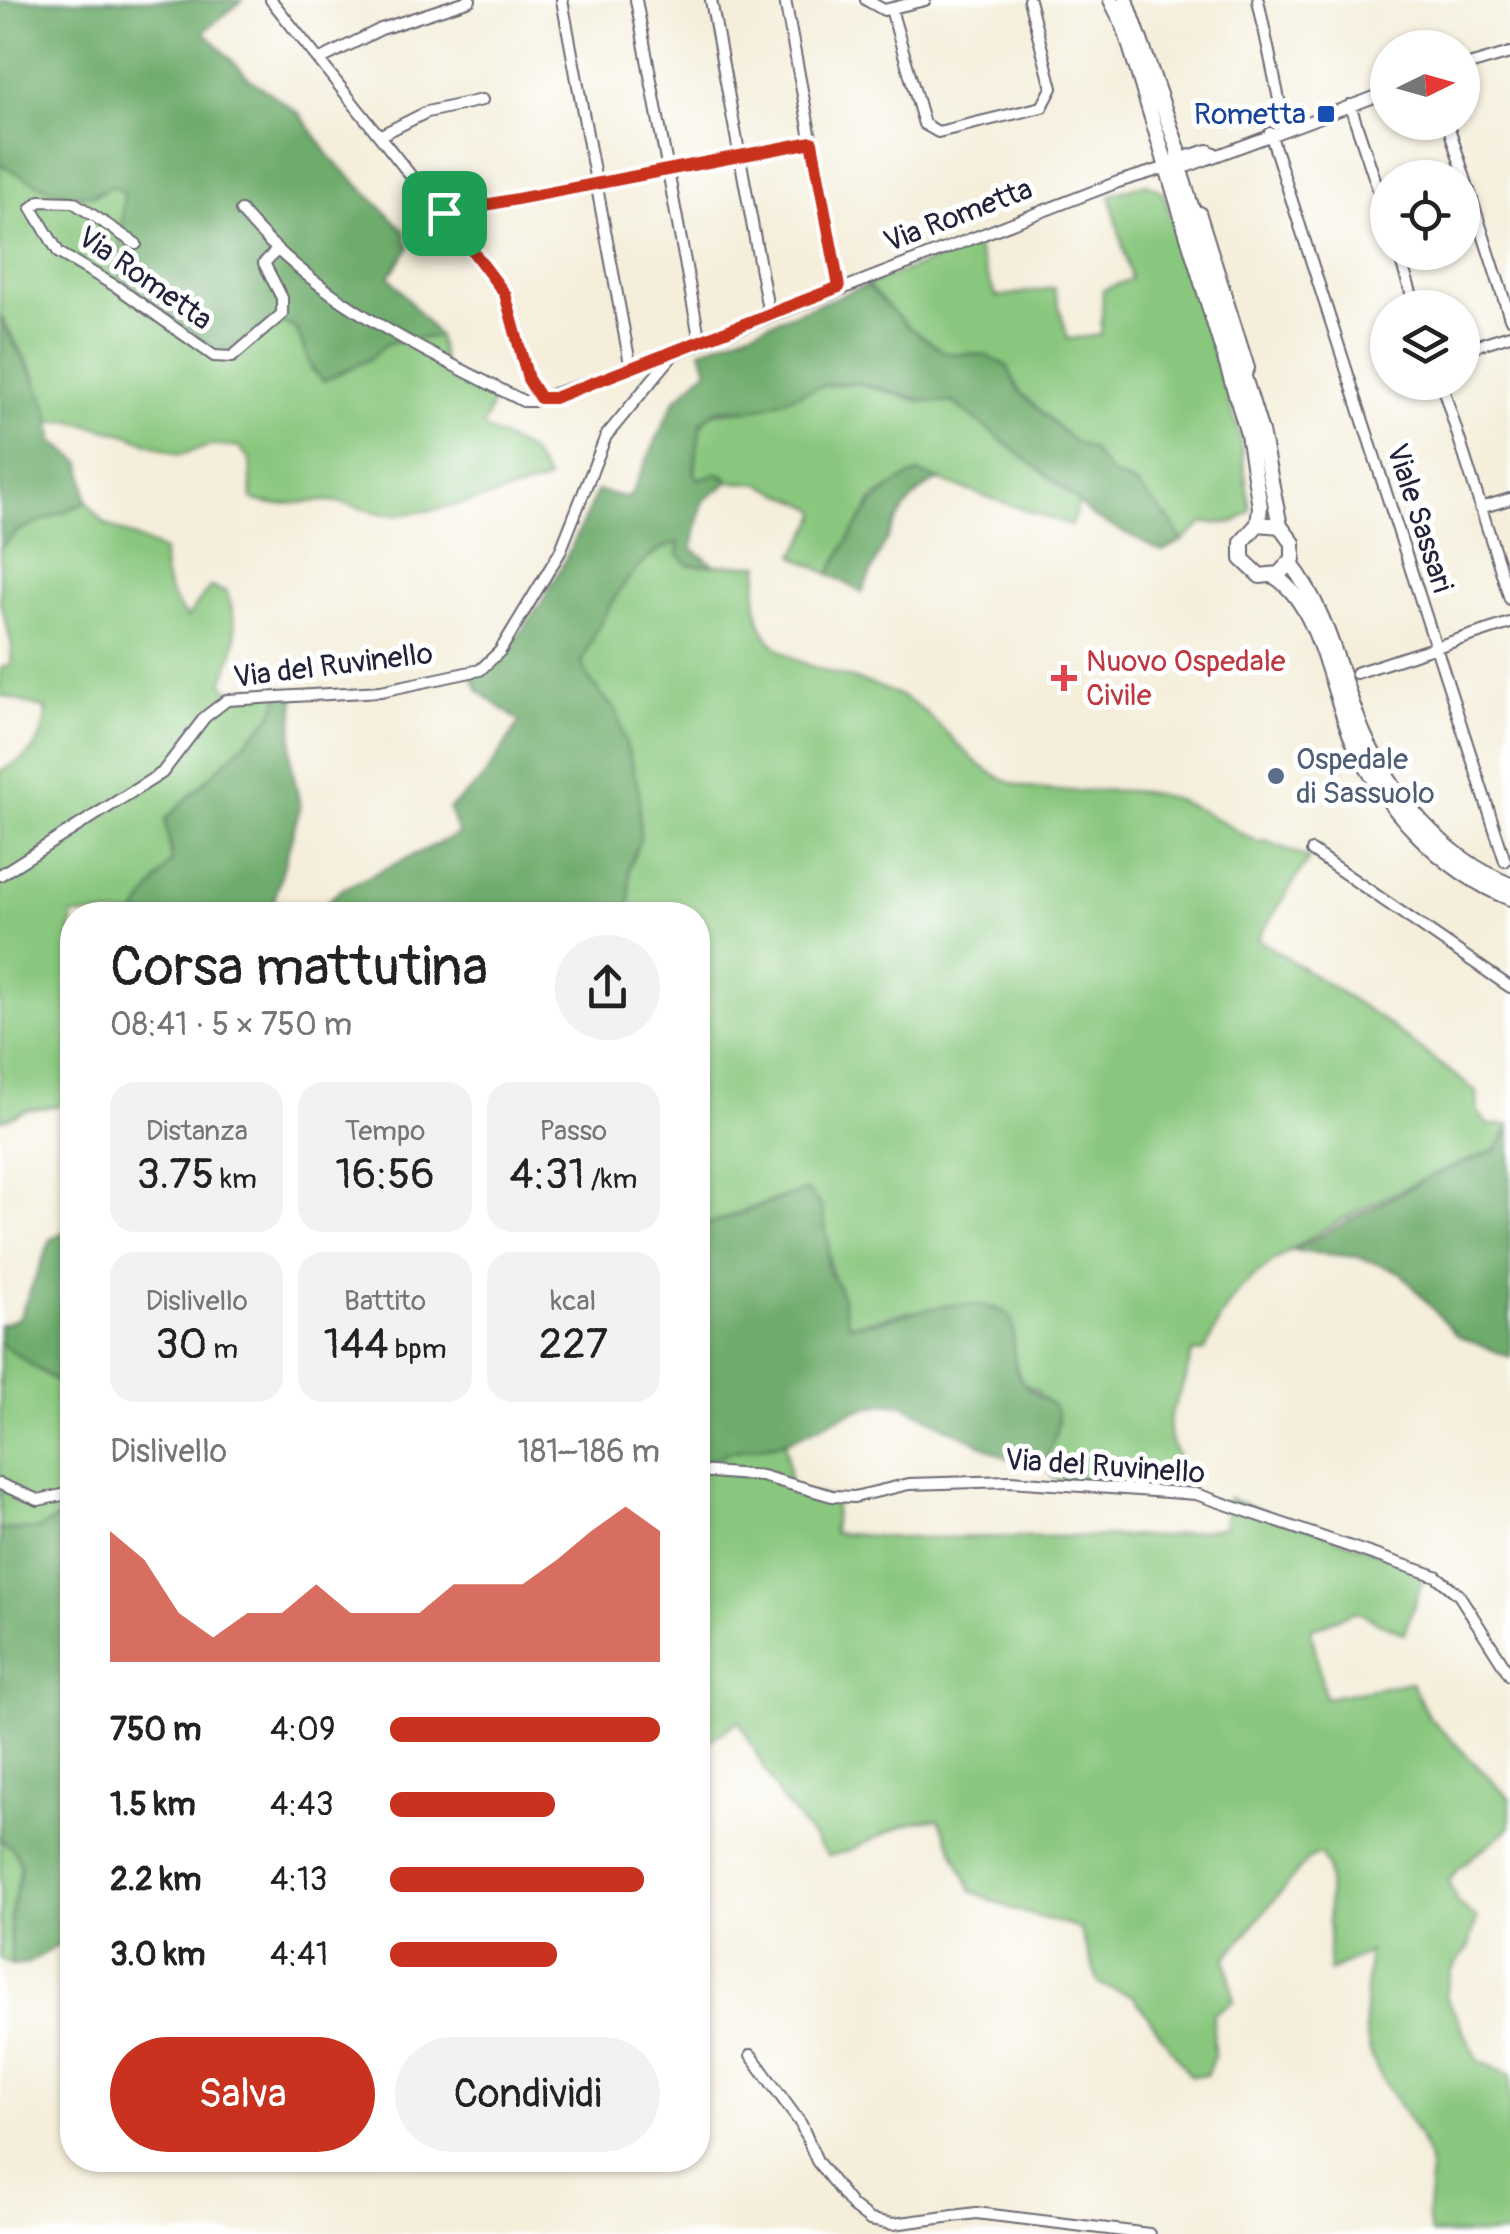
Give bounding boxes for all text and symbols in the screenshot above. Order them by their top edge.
north arrow [1370,30,1480,140]
map controls [1370,30,1480,400]
place label: Rometta [1194,96,1306,133]
marker: Rometta [1315,103,1337,125]
button: locate [1370,160,1480,270]
street label: Via Rometta [879,170,1038,261]
pin [402,171,487,256]
icon: arrive [417,186,472,241]
street label: Via Rometta [70,219,219,338]
button: layers [1370,290,1480,400]
street label: Viale Sassari [1378,439,1461,597]
street label: Via del Ruvinello [231,635,435,696]
place label: Nuovo Ospedale Civile [1086,643,1286,714]
marker: Nuovo Ospedale Civile [1051,665,1077,691]
place label: Ospedale di Sassuolo [1296,741,1435,812]
marker: Ospedale di Sassuolo [1265,765,1287,787]
text: Corsa mattutina [110,933,488,1002]
button: share [555,935,660,1040]
text: 08:41 · 5 × 750 m [110,1005,352,1045]
text: Distanza [146,1114,248,1149]
text: Tempo [345,1114,425,1149]
text: Passo [540,1114,607,1149]
text: 3.75 [137,1149,214,1201]
text: 16:56 [335,1149,435,1201]
text: 4:31 [509,1149,585,1201]
text: km [214,1162,257,1197]
text: /km [585,1162,637,1197]
text: Dislivello [146,1284,248,1319]
text: Battito [344,1284,426,1319]
text: kcal [551,1284,596,1319]
text: 30 [155,1319,207,1371]
text: 144 [323,1319,389,1371]
text: 227 [539,1319,608,1371]
text: m [207,1332,238,1367]
text: bpm [389,1332,447,1367]
text: Dislivello [110,1432,227,1472]
text: 181–186 m [517,1432,660,1472]
street label: Via del Ruvinello [1004,1441,1206,1492]
text: 750 m [110,1710,202,1750]
text: 4:09 [270,1710,335,1750]
text: 1.5 km [110,1785,196,1825]
text: 4:43 [270,1785,334,1825]
text: 2.2 km [110,1860,202,1900]
text: 4:13 [270,1860,327,1900]
text: 3.0 km [110,1935,205,1975]
text: 4:41 [270,1935,328,1975]
button: Salva [110,2037,375,2152]
button: Condividi [395,2037,660,2152]

